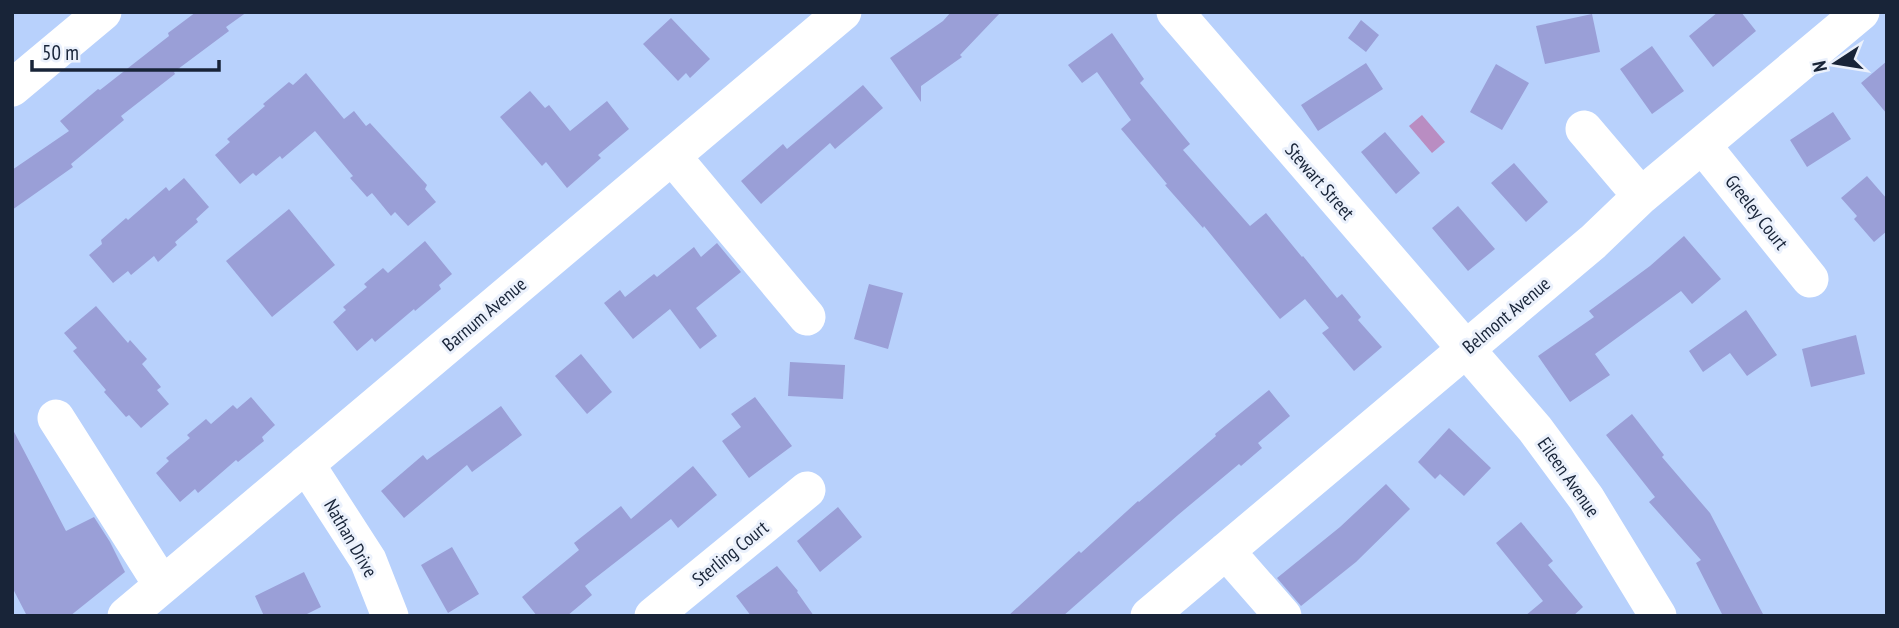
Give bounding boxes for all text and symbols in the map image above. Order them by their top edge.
scale bar [32,28,219,72]
north arrow [1801,28,1871,98]
text: 50 m [42,39,79,66]
text: N [1807,59,1832,74]
street label: Stewart Street [1280,138,1360,225]
street label: Greeley Court [1720,170,1794,255]
street label: Belmont Avenue [1457,271,1555,359]
street label: Barnum Avenue [437,272,531,356]
street label: Eileen Avenue [1533,432,1605,522]
street label: Nathan Drive [319,495,383,581]
street label: Sterling Court [687,515,773,591]

